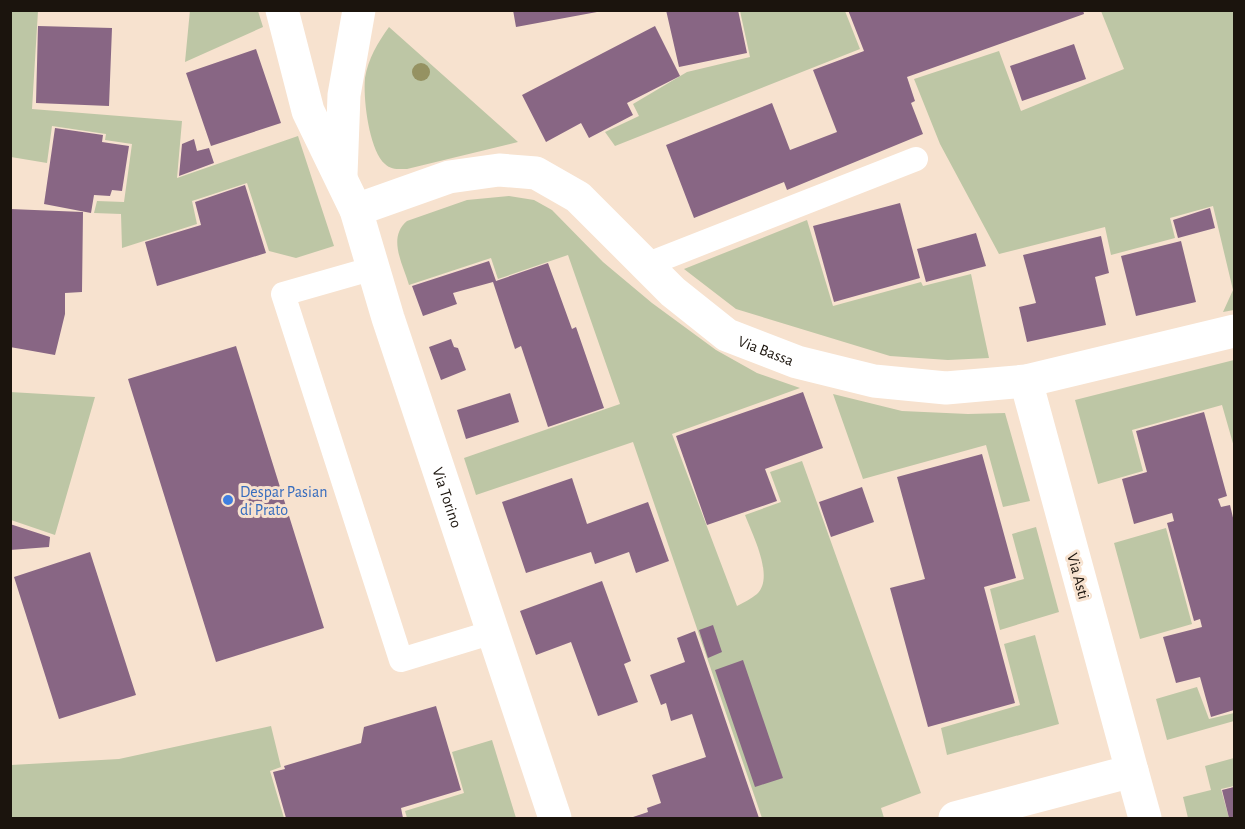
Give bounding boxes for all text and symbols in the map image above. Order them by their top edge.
street label: Via Bassa [736,333,796,369]
street label: Via Torino [429,465,464,530]
place label: Despar Pasian di Prato [240,484,327,518]
marker: Despar Pasian di Prato [221,493,235,507]
street label: Via Asti [1064,551,1092,601]

